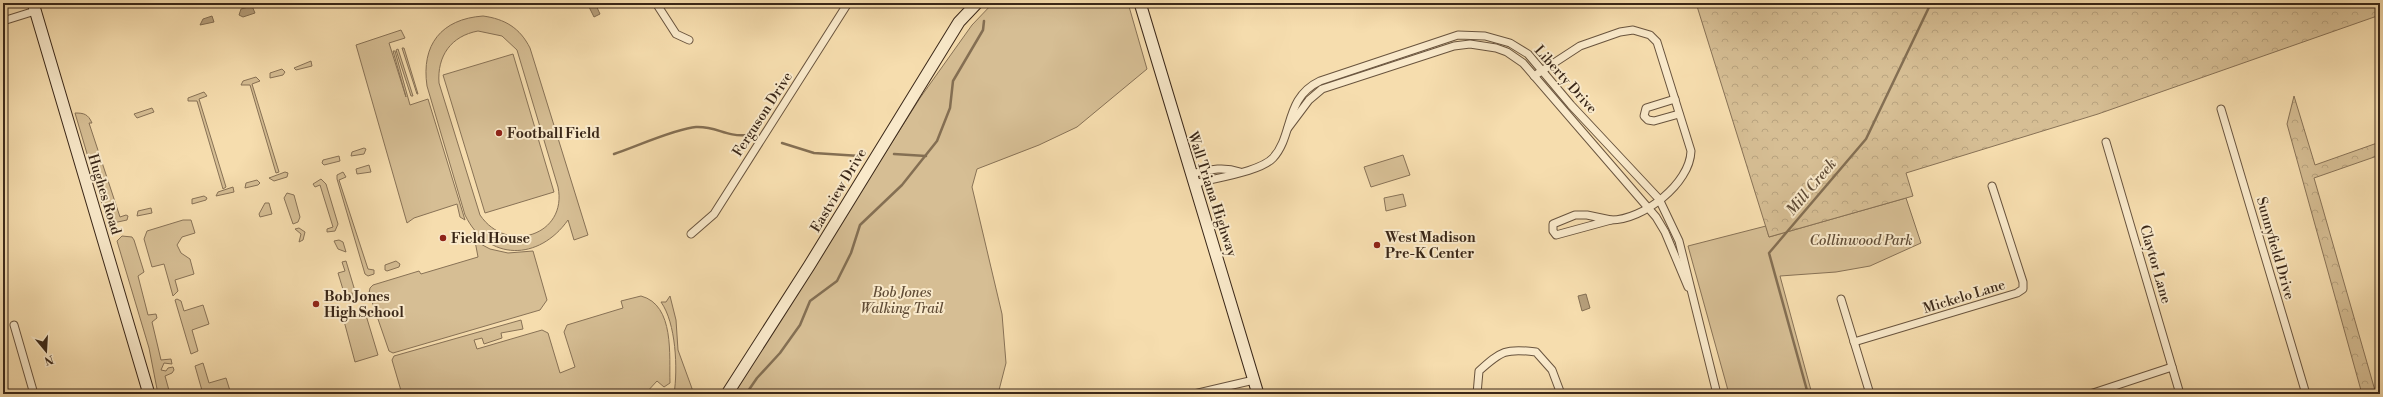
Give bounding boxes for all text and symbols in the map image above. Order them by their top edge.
street label: Liberty Drive [1530,42,1601,118]
street label: Ferguson Drive [729,69,797,160]
place label: Football Field [507,125,600,143]
marker: Football Field [494,128,504,138]
street label: Wall Triana Highway [1183,129,1241,259]
street label: Eastview Drive [807,145,871,236]
street label: Hughes Road [83,152,125,237]
water label: Mill Creek [1782,155,1841,220]
street label: Sunnyfield Drive [2252,195,2298,302]
street label: Claytor Lane [2135,223,2175,306]
place label: West Madison Pre-K Center [1384,229,1476,263]
place label: Field House [451,230,530,248]
park label: Collinwood Park [1809,232,1913,250]
marker: Field House [438,233,448,243]
marker: West Madison Pre-K Center [1372,240,1382,250]
street label: Mickelo Lane [1921,276,2008,318]
park label: Bob Jones Walking Trail [860,284,944,318]
place label: Bob Jones High School [324,288,404,322]
marker: Bob Jones High School [311,299,321,309]
north arrow [26,331,66,371]
text: N [42,352,55,368]

